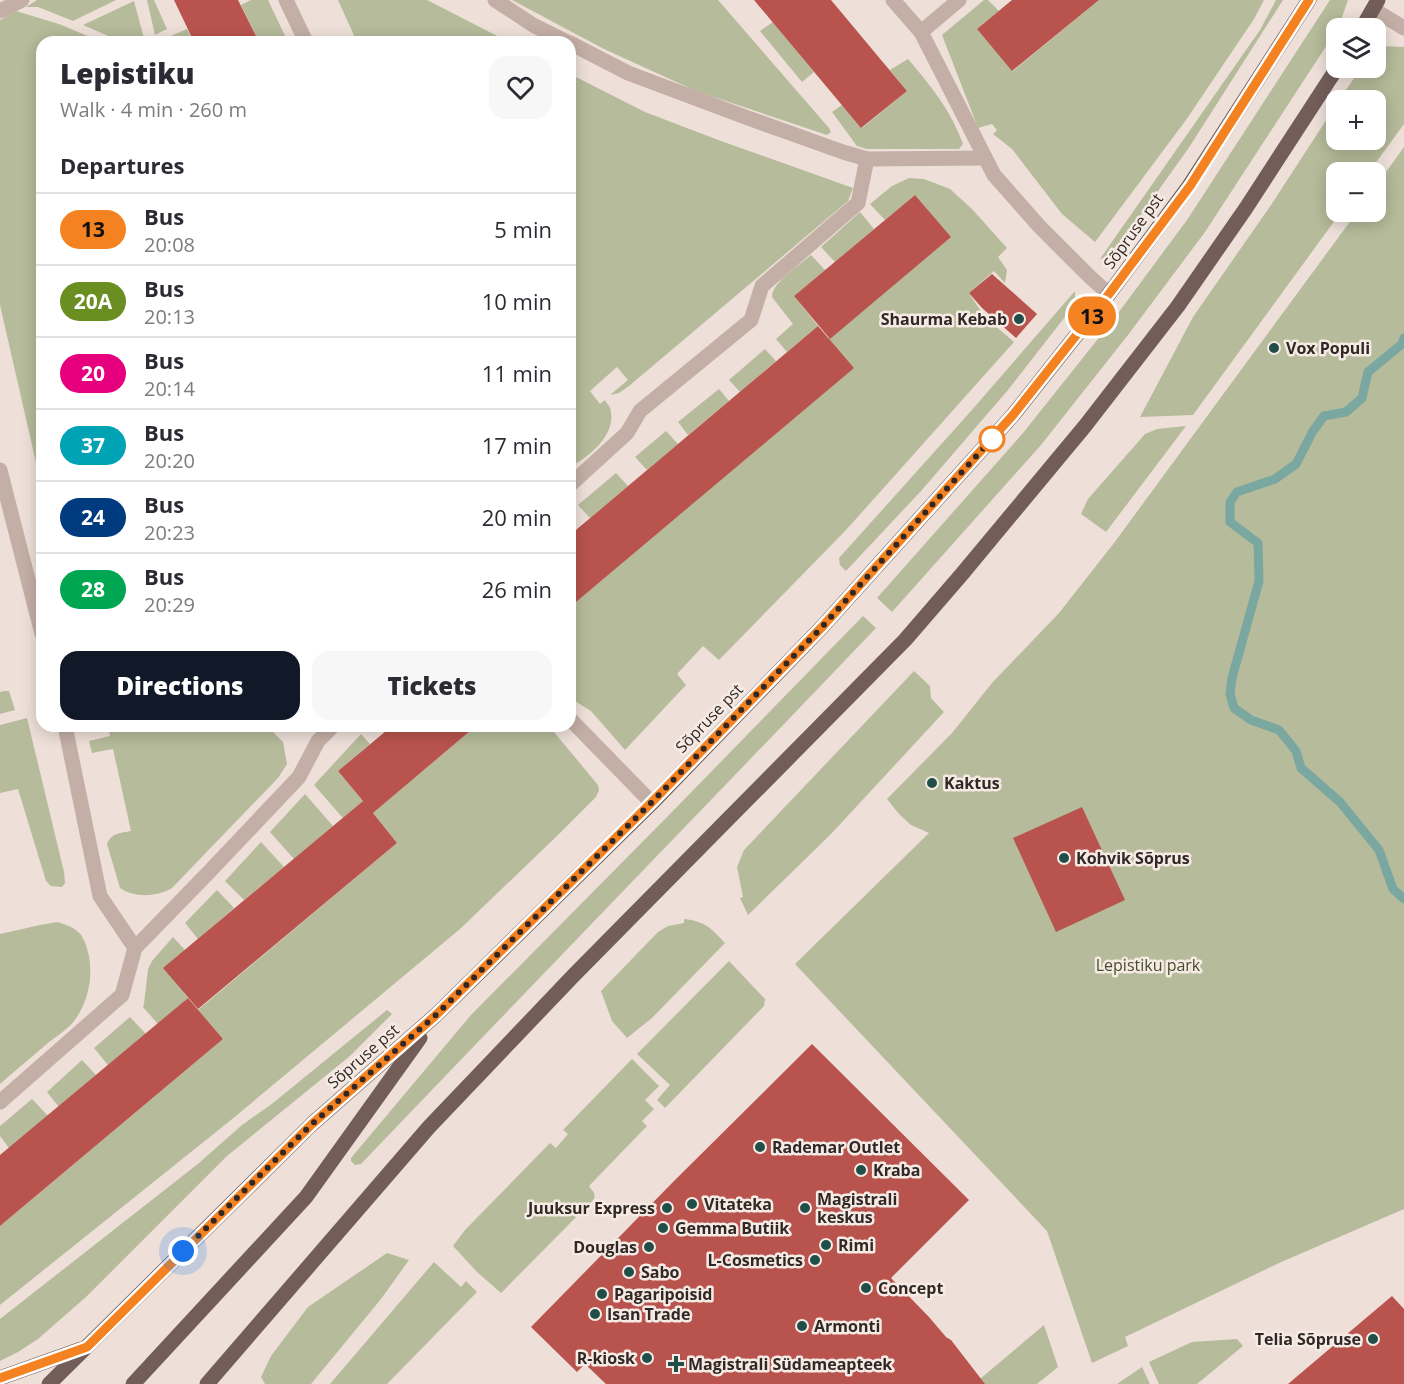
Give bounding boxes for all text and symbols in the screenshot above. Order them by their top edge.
map controls [1326,18,1386,222]
button: layers [1326,18,1386,78]
text: Lepistiku [60,54,194,92]
button: heart [489,56,552,119]
button: + [1326,90,1386,150]
text: Walk · 4 min · 260 m [60,96,247,123]
text: Departures [60,150,184,180]
button: − [1326,162,1386,222]
street label: Sõpruse pst [1098,189,1168,273]
text: Bus [144,201,184,231]
text: 5 min [494,214,552,244]
text: 13 [81,215,105,243]
text: 20:08 [144,231,195,258]
text: Bus [144,273,184,303]
text: 10 min [482,286,552,316]
text: 20A [74,287,112,315]
line badge: 13 [1065,296,1119,336]
text: 13 [1080,302,1104,330]
text: 20:13 [144,303,195,330]
place label: Shaurma Kebab [881,308,1007,330]
marker: Shaurma Kebab [1012,312,1026,326]
place label: Vox Populi [1286,337,1370,359]
marker: Vox Populi [1267,341,1281,355]
text: Bus [144,345,184,375]
text: 11 min [482,358,552,388]
text: 20 [81,359,105,387]
text: 20:14 [144,375,195,402]
text: Bus [144,417,184,447]
unlabelled marker [979,426,1005,452]
text: 17 min [482,430,552,460]
text: 37 [81,431,105,459]
text: 20:20 [144,447,195,474]
text: Bus [144,489,184,519]
text: 20 min [482,502,552,532]
text: 24 [81,503,105,531]
text: 20:23 [144,519,195,546]
text: Bus [144,561,184,591]
text: 26 min [482,574,552,604]
text: 28 [81,575,105,603]
text: 20:29 [144,591,195,618]
button: Directions [60,651,300,720]
button: Tickets [312,651,552,720]
street label: Sõpruse pst [670,678,748,757]
place label: Kaktus [944,772,1000,794]
marker: Kaktus [925,776,939,790]
place label: Kohvik Sõprus [1076,847,1190,869]
marker: Kohvik Sõprus [1057,851,1071,865]
park label: Lepistiku park [1096,954,1201,976]
street label: Sõpruse pst [322,1018,404,1093]
place label: Rademar Outlet [772,1136,900,1158]
marker: Rademar Outlet [753,1140,767,1154]
place label: Kraba [873,1159,920,1181]
marker: Kraba [854,1163,868,1177]
place label: Magistrali keskus [817,1188,897,1228]
place label: Vitateka [704,1193,772,1215]
place label: Juuksur Express [526,1197,655,1219]
marker: Vitateka [685,1197,699,1211]
marker: Juuksur Express [660,1201,674,1215]
marker: Magistrali keskus [798,1201,812,1215]
place label: Gemma Butiik [675,1217,789,1239]
marker: Gemma Butiik [656,1221,670,1235]
place label: Rimi [838,1234,874,1256]
your location [168,1236,198,1266]
place label: Douglas [573,1236,637,1258]
marker: Rimi [819,1238,833,1252]
marker: Douglas [642,1240,656,1254]
place label: L-Cosmetics [708,1249,803,1271]
marker: L-Cosmetics [808,1253,822,1267]
place label: Sabo [641,1261,680,1283]
marker: Sabo [622,1265,636,1279]
place label: Concept [878,1277,943,1299]
marker: Concept [859,1281,873,1295]
place label: Pagaripoisid [614,1283,712,1305]
marker: Pagaripoisid [595,1287,609,1301]
place label: Isan Trade [607,1303,690,1325]
marker: Isan Trade [588,1307,602,1321]
place label: Armonti [814,1315,880,1337]
marker: Armonti [795,1319,809,1333]
place label: Telia Sõpruse [1255,1328,1361,1350]
marker: Telia Sõpruse [1366,1332,1380,1346]
place label: R-kiosk [577,1347,635,1369]
marker: R-kiosk [640,1351,654,1365]
place label: Magistrali Südameapteek [688,1353,892,1375]
marker: Magistrali Südameapteek [669,1357,683,1371]

